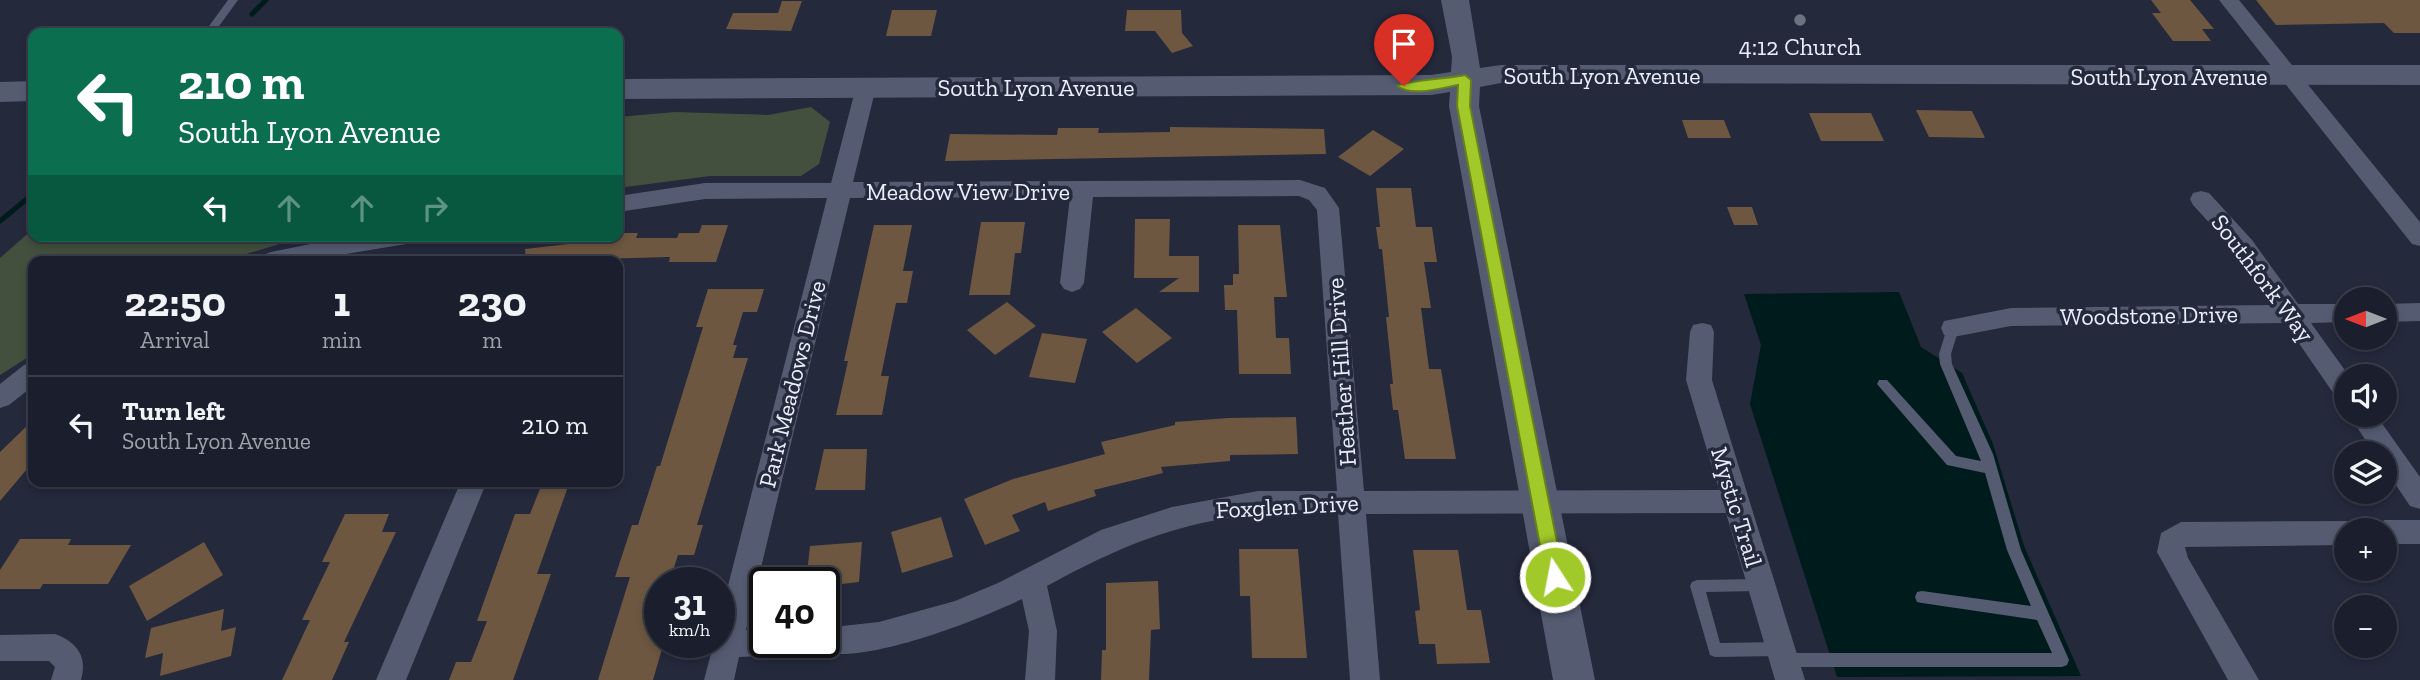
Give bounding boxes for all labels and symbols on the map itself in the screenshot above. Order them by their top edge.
marker: 4:12 Church [1792,12,1808,28]
pin [1374,14,1434,86]
place label: 4:12 Church [1739,32,1862,61]
street label: South Lyon Avenue [1503,61,1701,90]
street label: South Lyon Avenue [2070,62,2268,91]
street label: South Lyon Avenue [937,73,1135,102]
street label: Meadow View Drive [866,177,1070,206]
street label: Southfork Way [2206,208,2321,348]
street label: Park Meadows Drive [752,277,832,491]
street label: Heather Hill Drive [1320,277,1362,467]
north arrow [2334,287,2398,350]
street label: Woodstone Drive [2060,299,2238,331]
street label: Mystic Trail [1705,444,1769,570]
street label: Foxglen Drive [1215,488,1359,524]
position arrow [1518,540,1592,614]
speed limit sign: 40 [749,567,840,658]

